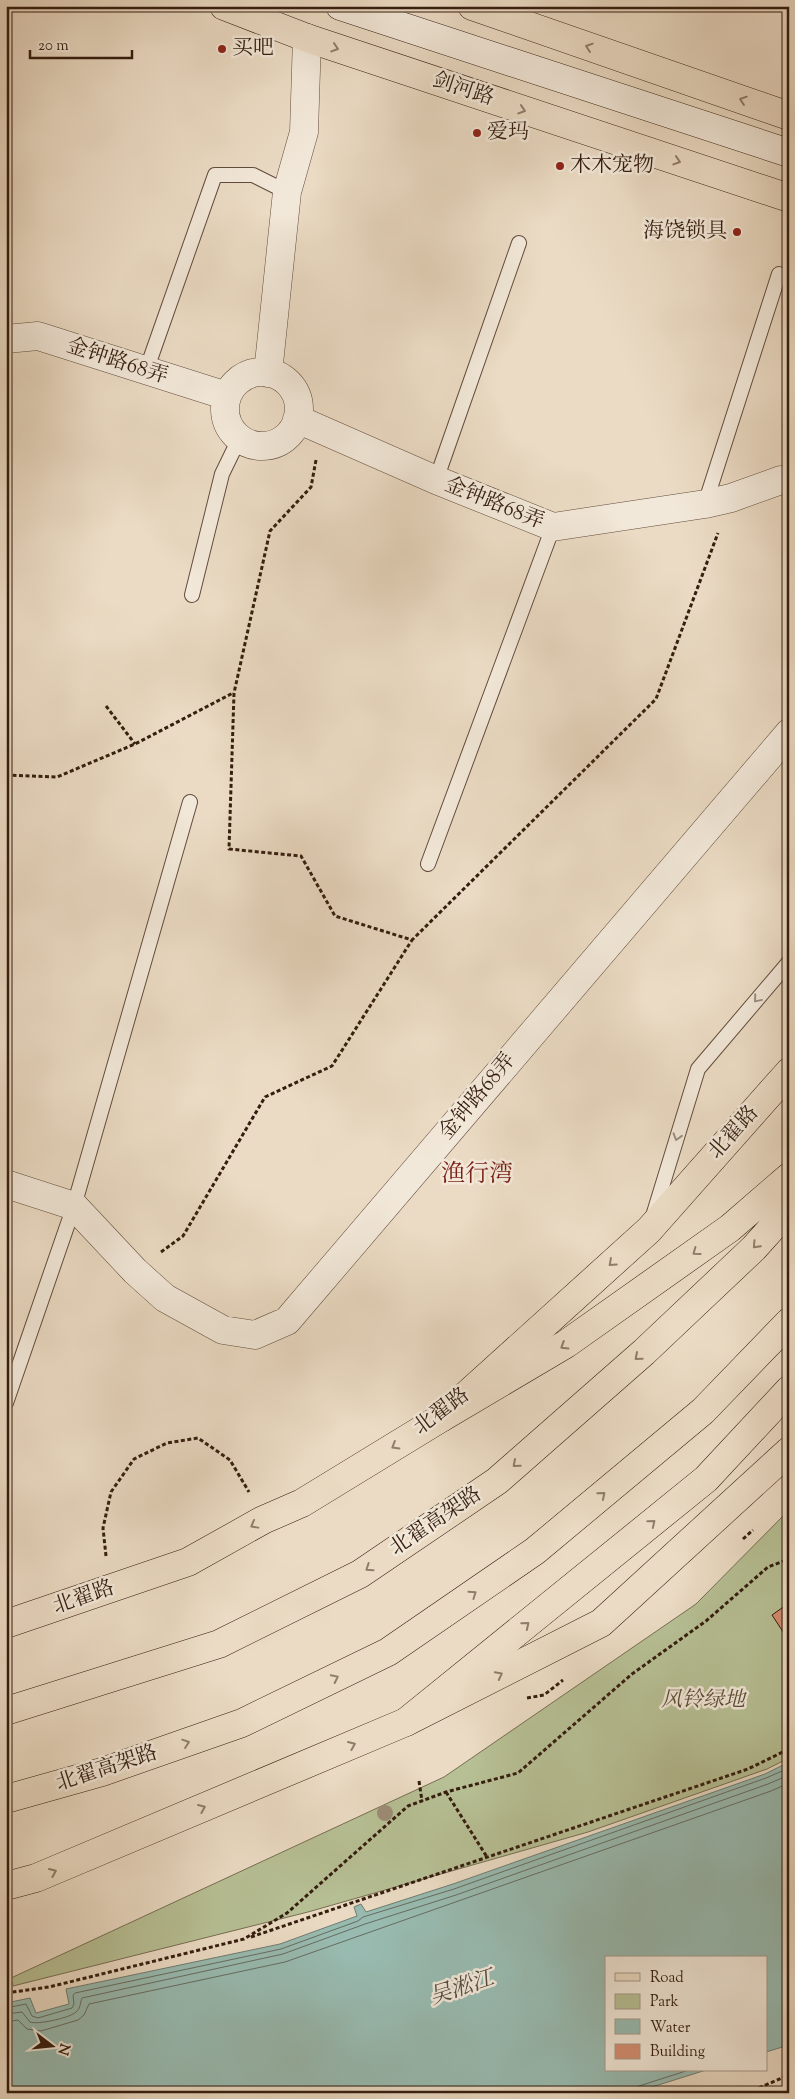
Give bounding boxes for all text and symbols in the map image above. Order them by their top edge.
scale bar [30,28,132,60]
place label: 买吧 [232,34,274,64]
text: 20 m [38,36,69,57]
one-way arrow [330,42,339,52]
one-way arrow [585,42,594,52]
marker: 买吧 [216,43,228,55]
street label: 剑河路 [428,66,498,114]
one-way arrow [739,95,747,105]
one-way arrow [518,104,526,114]
place label: 爱玛 [487,118,529,148]
marker: 爱玛 [471,127,483,139]
place label: 木木宠物 [570,151,654,181]
one-way arrow [672,155,680,165]
marker: 木木宠物 [554,160,566,172]
place label: 海饶锁具 [643,217,727,247]
marker: 海饶锁具 [731,226,743,238]
street label: 金钟路68弄 [62,332,172,392]
street label: 金钟路68弄 [440,470,548,538]
one-way arrow [754,994,763,1003]
street label: 金钟路68弄 [433,1047,523,1147]
street label: 北翟路 [702,1100,766,1166]
one-way arrow [673,1133,683,1141]
district label: 渔行湾 [441,1158,513,1192]
one-way arrow [753,1240,762,1249]
one-way arrow [693,1246,702,1254]
one-way arrow [609,1257,618,1266]
one-way arrow [560,1339,569,1349]
one-way arrow [635,1352,644,1361]
street label: 北翟路 [408,1381,476,1443]
one-way arrow [391,1439,400,1449]
one-way arrow [513,1459,522,1467]
street label: 北翟高架路 [384,1480,488,1564]
one-way arrow [596,1492,605,1500]
one-way arrow [250,1519,259,1529]
one-way arrow [646,1520,655,1528]
one-way arrow [365,1562,375,1571]
street label: 北翟路 [49,1574,119,1622]
one-way arrow [468,1591,477,1600]
one-way arrow [520,1623,529,1631]
one-way arrow [493,1671,502,1681]
one-way arrow [330,1674,339,1684]
park label: 风铃绿地 [661,1686,747,1716]
street label: 北翟高架路 [52,1739,162,1799]
one-way arrow [181,1739,190,1749]
one-way arrow [347,1740,356,1751]
one-way arrow [197,1804,206,1815]
one-way arrow [48,1867,57,1878]
legend [605,1956,768,2072]
water label: 吴淞江 [426,1963,501,2014]
text: Road [650,1968,684,1989]
text: Park [650,1992,679,2013]
text: Water [650,2018,691,2039]
north arrow [28,2022,78,2072]
text: N [51,2041,74,2057]
text: Building [650,2042,705,2063]

